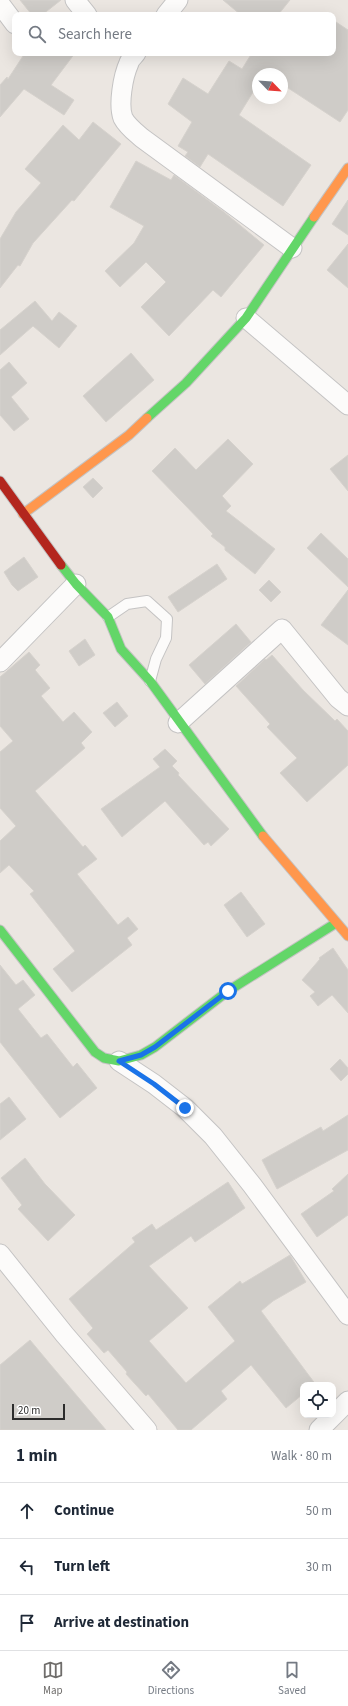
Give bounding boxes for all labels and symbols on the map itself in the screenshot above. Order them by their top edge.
north arrow [252,68,288,104]
route start [219,982,237,1000]
route end [176,1099,194,1117]
scale bar [12,1402,65,1421]

